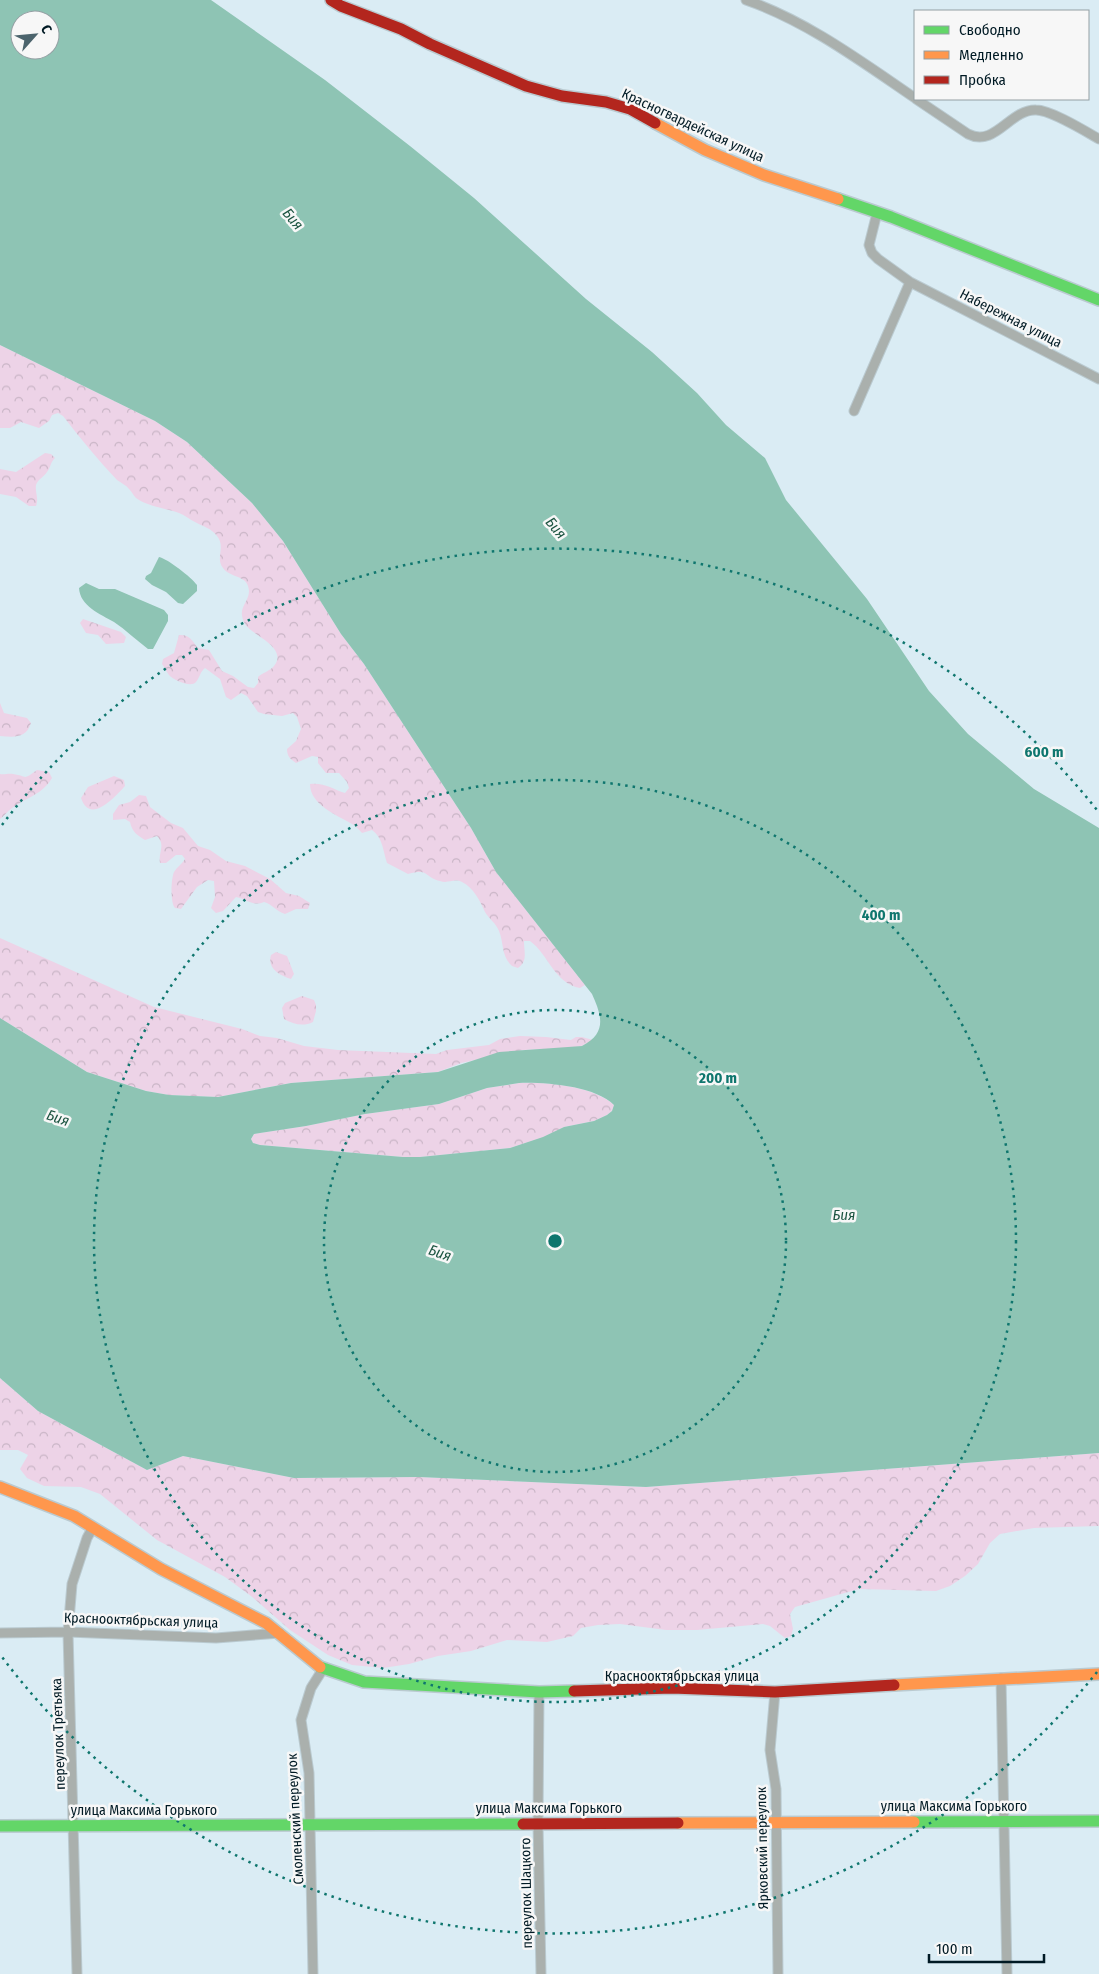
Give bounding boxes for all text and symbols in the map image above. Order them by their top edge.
north arrow [10,10,60,60]
legend [914,10,1089,100]
text: Свободно [959,21,1021,39]
text: С [37,22,56,37]
text: Медленно [959,46,1024,64]
text: Пробка [959,71,1006,89]
street label: Красногвардейская улица [619,85,767,166]
water label: Бия [279,204,307,234]
street label: Набережная улица [957,285,1065,352]
water label: Бия [542,513,570,543]
text: 600 m [1025,743,1063,761]
text: 400 m [862,906,900,924]
text: 200 m [698,1069,737,1087]
water label: Бия [44,1106,72,1130]
water label: Бия [833,1206,855,1224]
centre of rings [546,1232,564,1250]
water label: Бия [426,1241,454,1265]
street label: Краснооктябрьская улица [63,1609,219,1632]
street label: Краснооктябрьская улица [605,1668,759,1685]
street label: переулок Третьяка [48,1678,69,1790]
street label: Смоленский переулок [284,1753,307,1885]
street label: Ярковский переулок [753,1786,772,1909]
street label: улица Максима Горького [881,1798,1027,1815]
street label: улица Максима Горького [476,1800,622,1817]
street label: улица Максима Горького [71,1802,217,1819]
street label: переулок Шацкого [517,1837,536,1949]
scale bar [929,1932,1044,1964]
text: 100 m [936,1940,973,1958]

